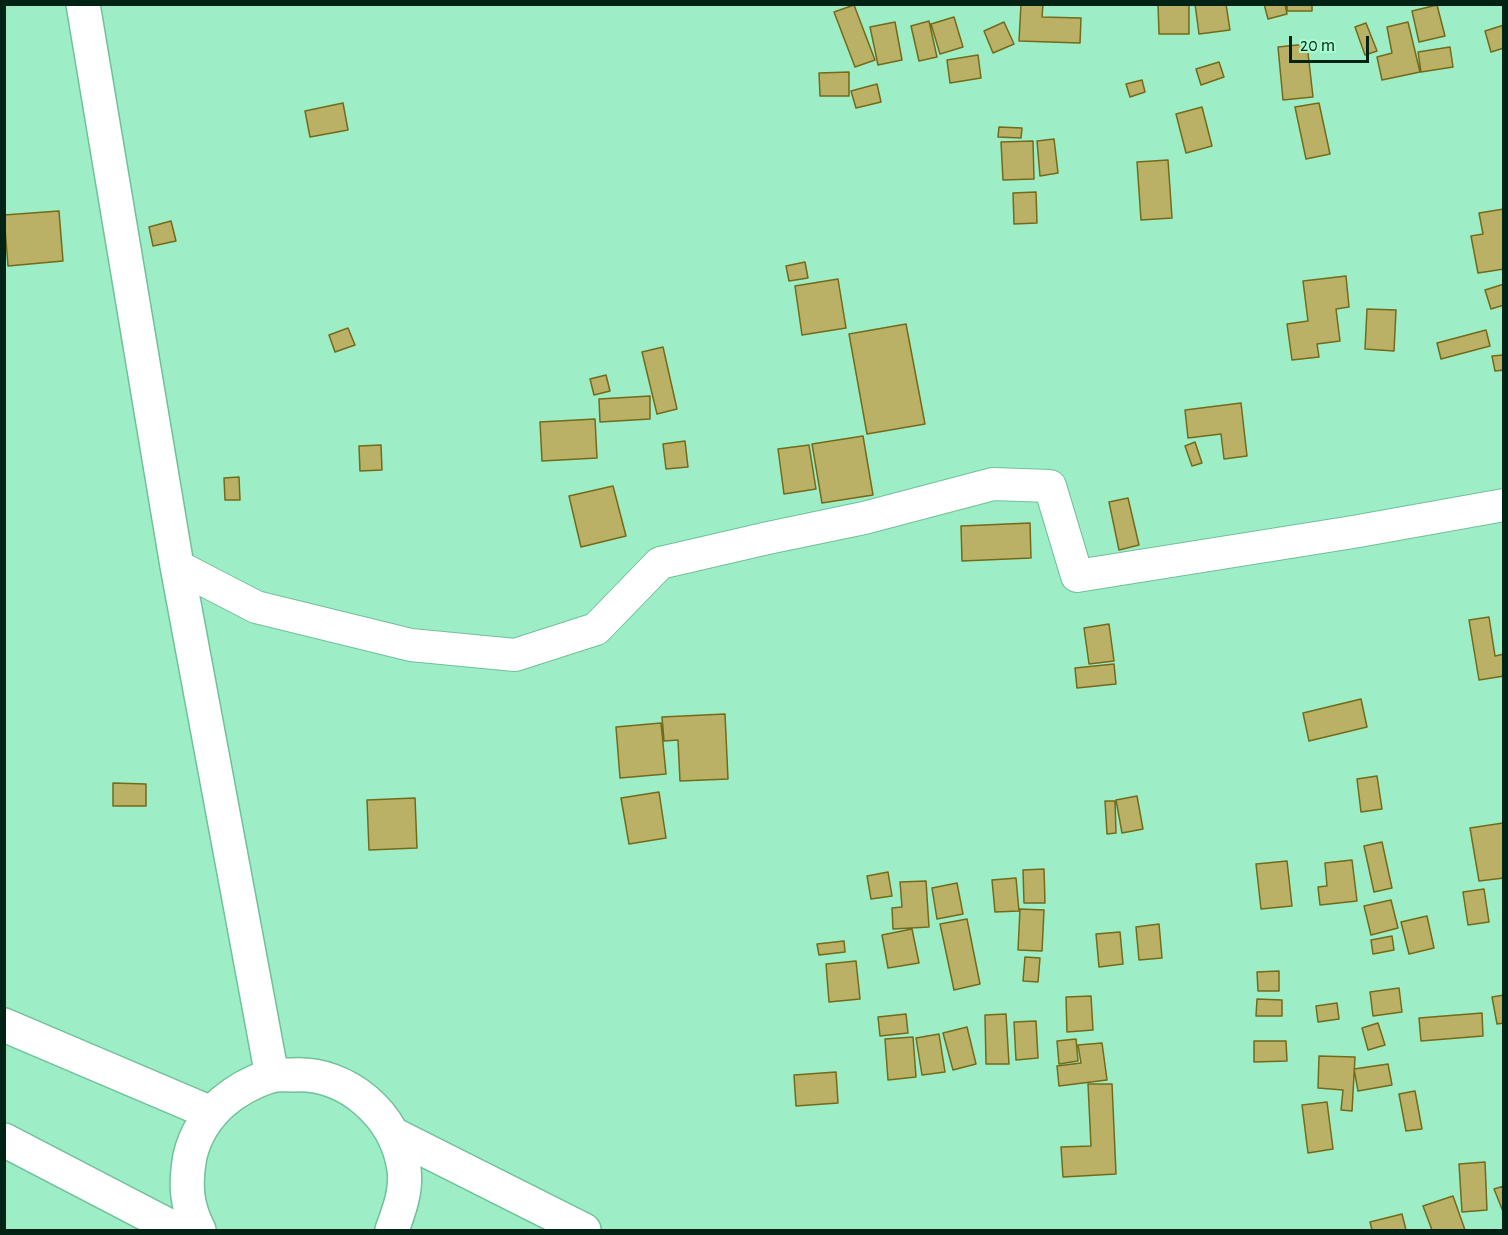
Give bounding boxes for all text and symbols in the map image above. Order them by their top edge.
scale bar [1292,24,1372,62]
text: 20 m [1300,37,1335,55]

